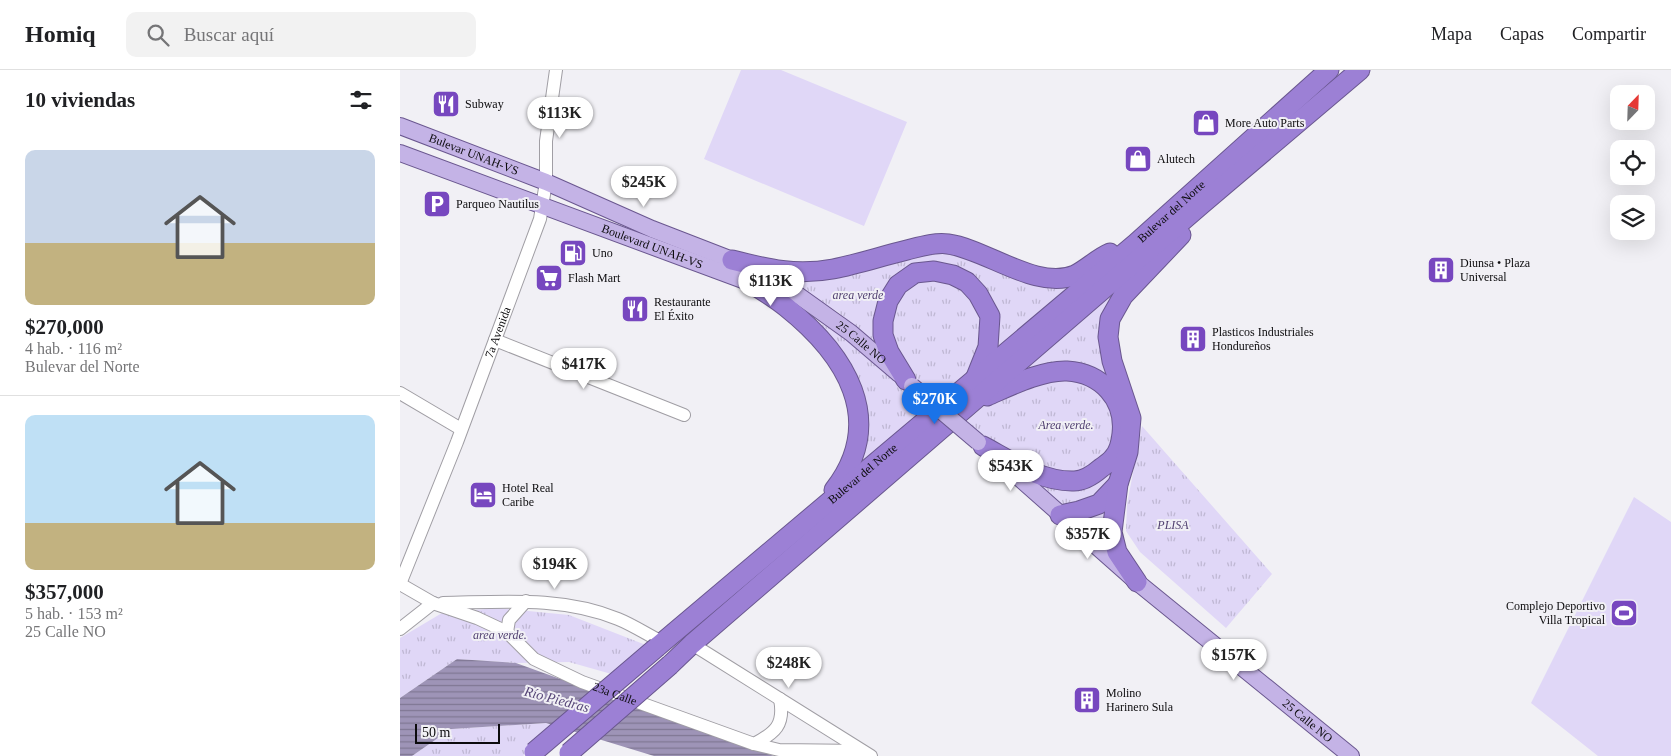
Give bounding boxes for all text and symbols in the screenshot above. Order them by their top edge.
search box [126,12,476,57]
text: Homiq [25,21,96,47]
icon: search [144,21,172,49]
text: Buscar aquí [184,24,274,45]
text: Mapa [1431,24,1472,44]
text: Capas [1500,24,1544,44]
text: Compartir [1572,24,1646,44]
north arrow [1610,85,1655,130]
map controls [1610,85,1655,240]
icon: filters [347,86,375,114]
text: 10 viviendas [25,88,135,112]
restaurant icon: Subway [431,89,461,119]
place label: Subway [465,97,504,111]
pin: $113K [525,97,595,139]
text: $113K [538,104,582,121]
shop icon: More Auto Parts [1191,108,1221,138]
place label: More Auto Parts [1225,116,1305,130]
street label: Bulevar UNAH-VS [427,131,521,178]
button: locate [1610,140,1655,185]
shop icon: Alutech [1123,144,1153,174]
place label: Alutech [1157,152,1195,166]
pin: $245K [609,166,679,208]
text: $245K [622,173,666,190]
street label: Bulevar del Norte [1135,177,1208,245]
icon: home [155,182,245,272]
parking icon: Parqueo Nautilus [422,189,452,219]
button: layers [1610,195,1655,240]
place label: Parqueo Nautilus [456,197,539,211]
street label: Boulevard UNAH-VS [600,221,705,272]
fuel station icon: Uno [558,238,588,268]
place label: Uno [592,246,613,260]
building icon: Diunsa • Plaza Universal [1426,255,1456,285]
place label: Diunsa • Plaza Universal [1460,256,1531,284]
supermarket icon: Flash Mart [534,263,564,293]
pin: $113K [736,264,806,307]
place label: Flash Mart [568,271,621,285]
text: $113K [749,272,793,289]
park label: area verde [833,288,884,302]
restaurant icon: Restaurante El Éxito [620,294,650,324]
place label: Restaurante El Éxito [654,295,711,323]
street label: 7a Avenida [482,304,514,360]
text: $270,000 [25,315,104,339]
street label: 25 Calle NO [834,318,889,367]
building icon: Plasticos Industriales Hondureños [1178,324,1208,354]
place label: Plasticos Industriales Hondureños [1212,325,1314,353]
text: 4 hab. · 116 m² [25,340,122,357]
pin: $417K [549,348,619,390]
text: $417K [562,355,606,372]
text: Bulevar del Norte [25,358,140,375]
pin: $270K [900,382,970,425]
text: $270K [913,390,957,407]
park label: Area verde. [1037,418,1094,432]
street label: Bulevar del Norte [825,441,900,507]
icon: home [155,448,245,538]
pin: $543K [976,450,1046,492]
text: $543K [989,457,1033,474]
hotel icon: Hotel Real Caribe [468,480,498,510]
place label: Hotel Real Caribe [502,481,554,509]
pin: $357K [1053,518,1123,560]
park label: PLISA [1156,518,1189,532]
text: $357K [1066,525,1110,542]
pin: $194K [520,548,590,590]
text: $194K [533,555,577,572]
text: $357,000 [25,580,104,604]
sports icon: Complejo Deportivo Villa Tropical [1609,598,1639,628]
place label: Complejo Deportivo Villa Tropical [1506,599,1606,627]
text: 5 hab. · 153 m² [25,605,123,622]
text: 25 Calle NO [25,623,106,640]
park label: area verde. [473,628,527,642]
pin: $157K [1199,638,1269,681]
pin: $248K [754,646,824,689]
text: $157K [1212,646,1256,663]
text: $248K [767,654,811,671]
street label: 23a Calle [591,680,639,708]
water label: Río Piedras [522,683,591,715]
building icon: Molino Harinero Sula [1072,685,1102,715]
place label: Molino Harinero Sula [1106,686,1174,714]
street label: 25 Calle NO [1280,696,1336,745]
scale bar [415,721,500,744]
text: 50 m [422,725,450,740]

